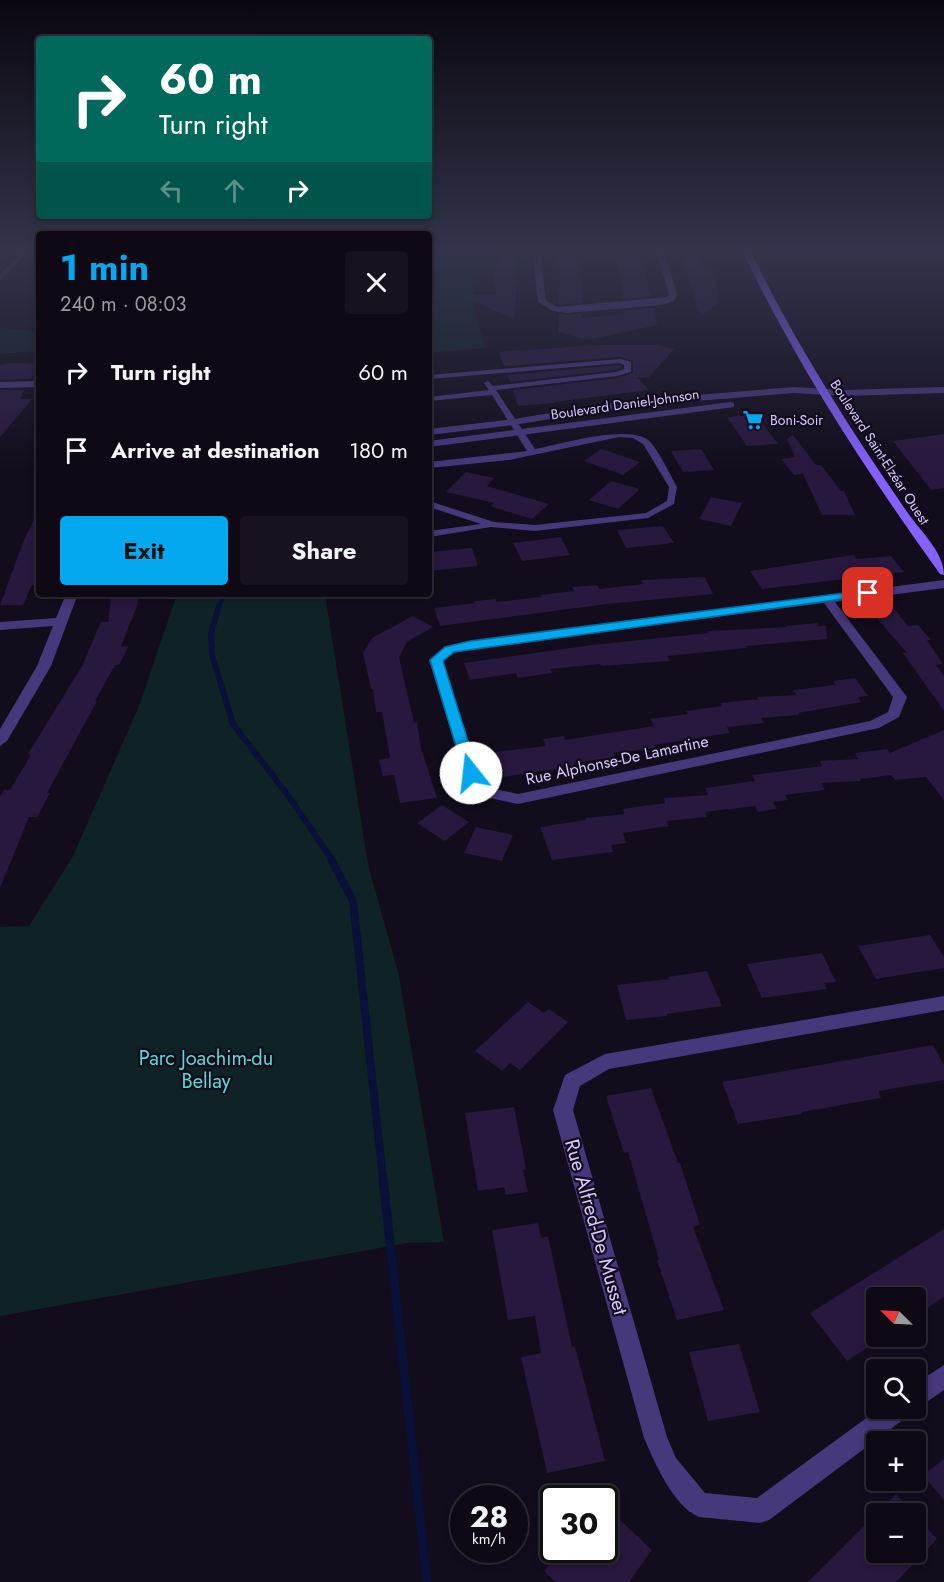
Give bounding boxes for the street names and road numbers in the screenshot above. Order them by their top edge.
street label: Boulevard Saint-Elzéar Ouest [826,376,935,529]
street label: Boulevard Daniel-Johnson [549,384,701,424]
street label: Rue Alphonse-De Lamartine [523,729,711,791]
street label: Rue Alfred-De Musset [557,1136,635,1319]

